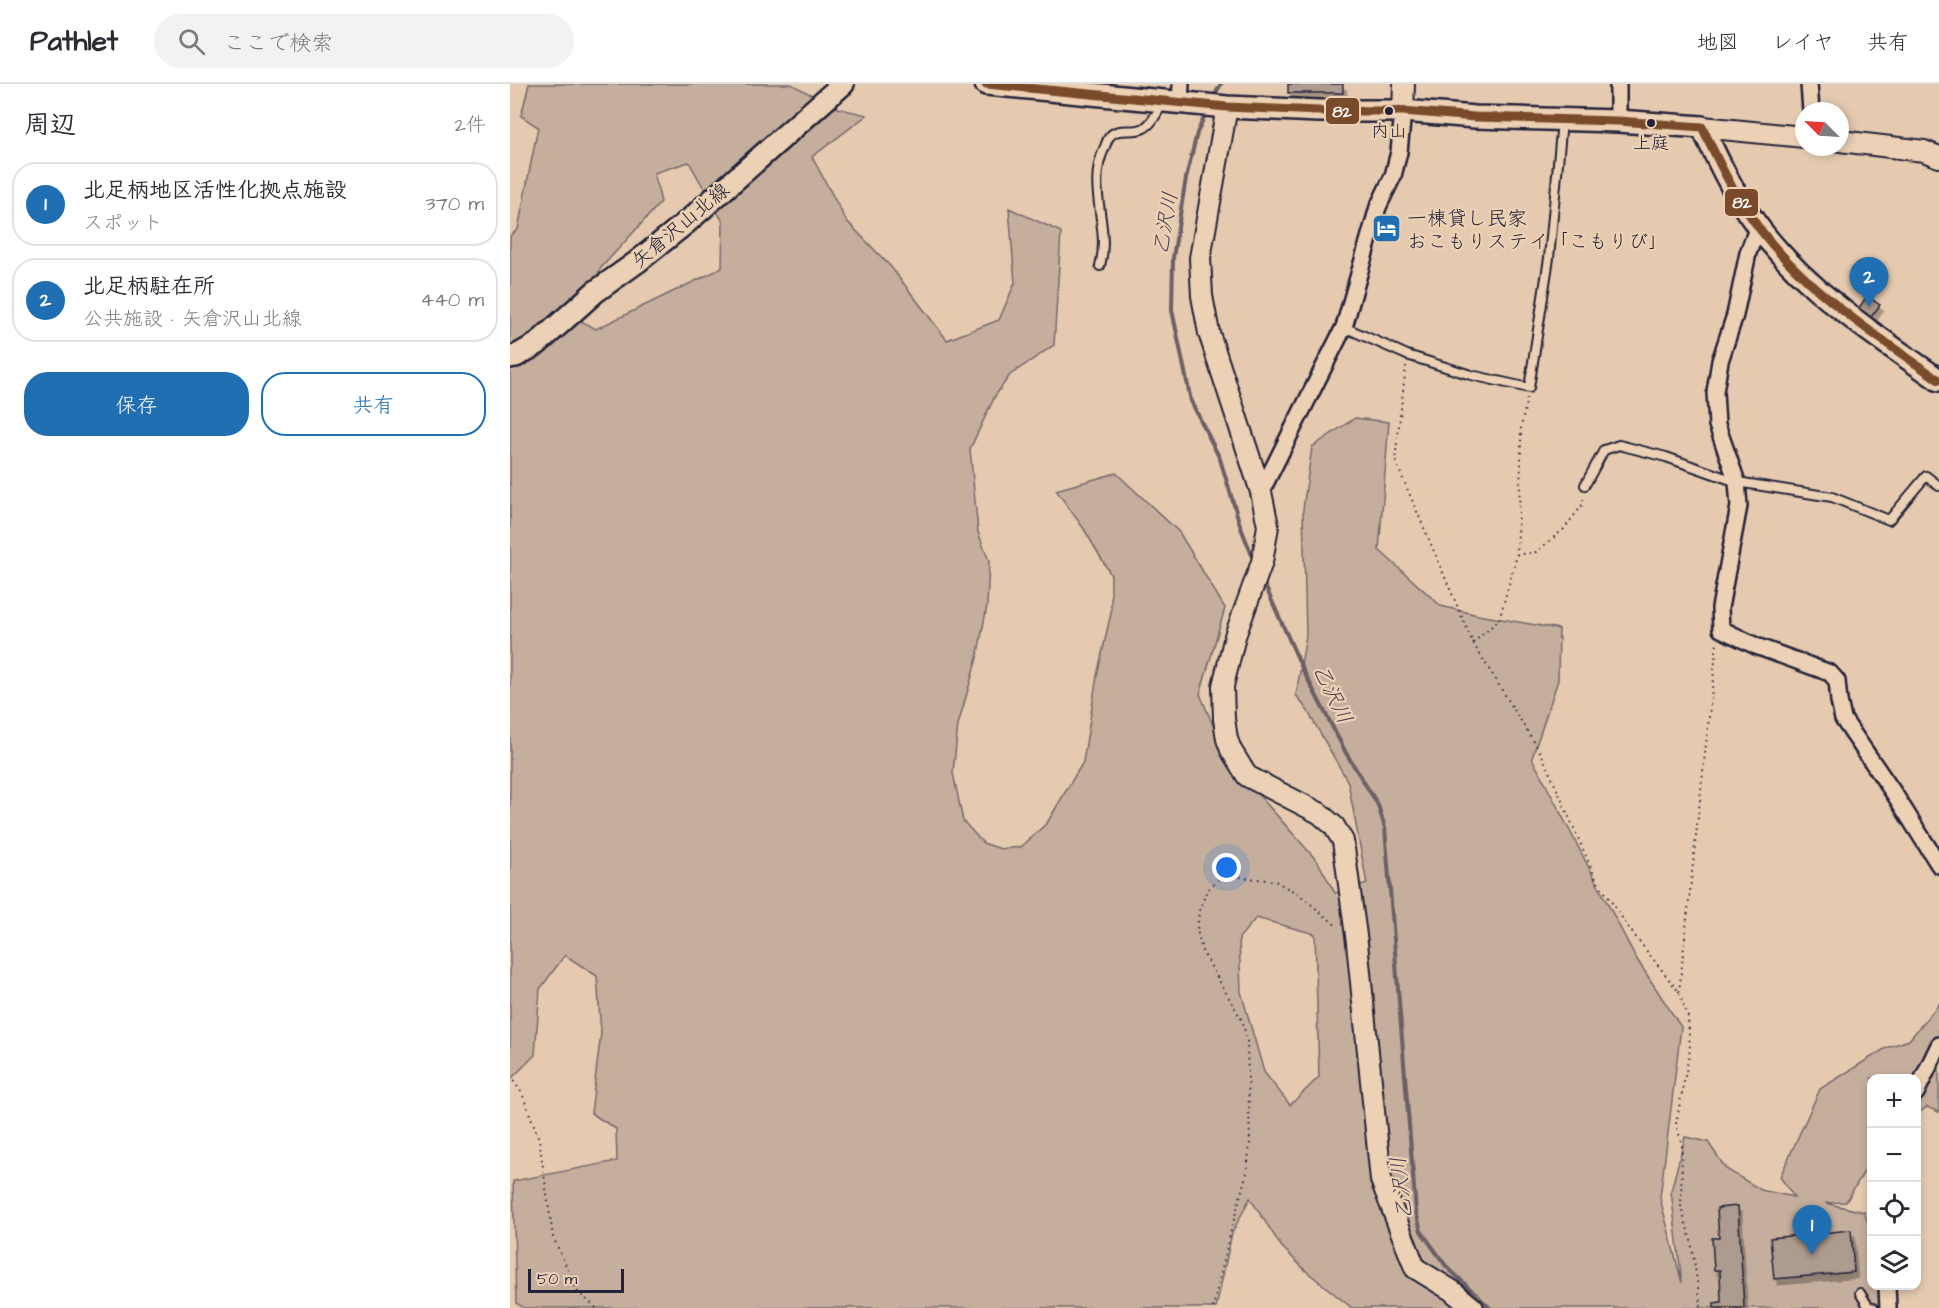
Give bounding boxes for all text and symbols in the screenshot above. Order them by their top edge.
search box [154,14,574,68]
text: Pathlet [30,22,118,61]
icon: search [175,25,208,58]
text: ここで検索 [223,28,333,59]
text: 地図 [1697,28,1739,57]
text: レイヤ [1772,28,1834,57]
text: 共有 [1867,28,1909,57]
line badge: 82 [1325,97,1360,125]
text: 82 [1332,101,1353,123]
north arrow [1795,102,1849,156]
marker: 内山 [1383,105,1395,117]
text: 周辺 [24,107,76,143]
text: 2件 [455,111,486,139]
marker: 上庭 [1645,117,1657,129]
place label: 内山 [1371,119,1407,144]
place label: 上庭 [1633,131,1669,156]
text: 北足柄地区活性化拠点施設 [83,175,347,206]
street label: 矢倉沢山北線 [626,176,736,275]
line badge: 82 [1724,188,1759,217]
text: 1 [44,190,47,218]
text: 370 m [425,190,484,218]
water label: 乙沢川 [1146,190,1185,257]
text: 82 [1732,192,1753,214]
place label: 一棟貸し民家 おこもりステイ「こもりび」 [1407,205,1668,256]
text: スポット [83,209,163,237]
hotel icon: 一棟貸し民家 おこもりステイ「こもりび」 [1370,213,1402,245]
pin: 2 [1850,258,1888,307]
text: 北足柄駐在所 [83,271,215,302]
text: 2 [40,286,51,314]
text: 440 m [421,286,484,314]
text: 公共施設 · 矢倉沢山北線 [83,305,302,333]
button: 保存 [24,372,249,436]
button: 共有 [261,372,486,436]
water label: 乙沢川 [1306,660,1359,729]
your location [1212,853,1241,882]
map controls [1867,1074,1921,1290]
button: + [1867,1074,1921,1128]
button: − [1867,1128,1921,1182]
water label: 乙沢川 [1383,1155,1420,1221]
button: locate [1867,1182,1921,1236]
pin: 1 [1792,1206,1832,1255]
button: layers [1867,1236,1921,1290]
scale bar [528,1266,624,1294]
text: 50 m [537,1268,577,1290]

